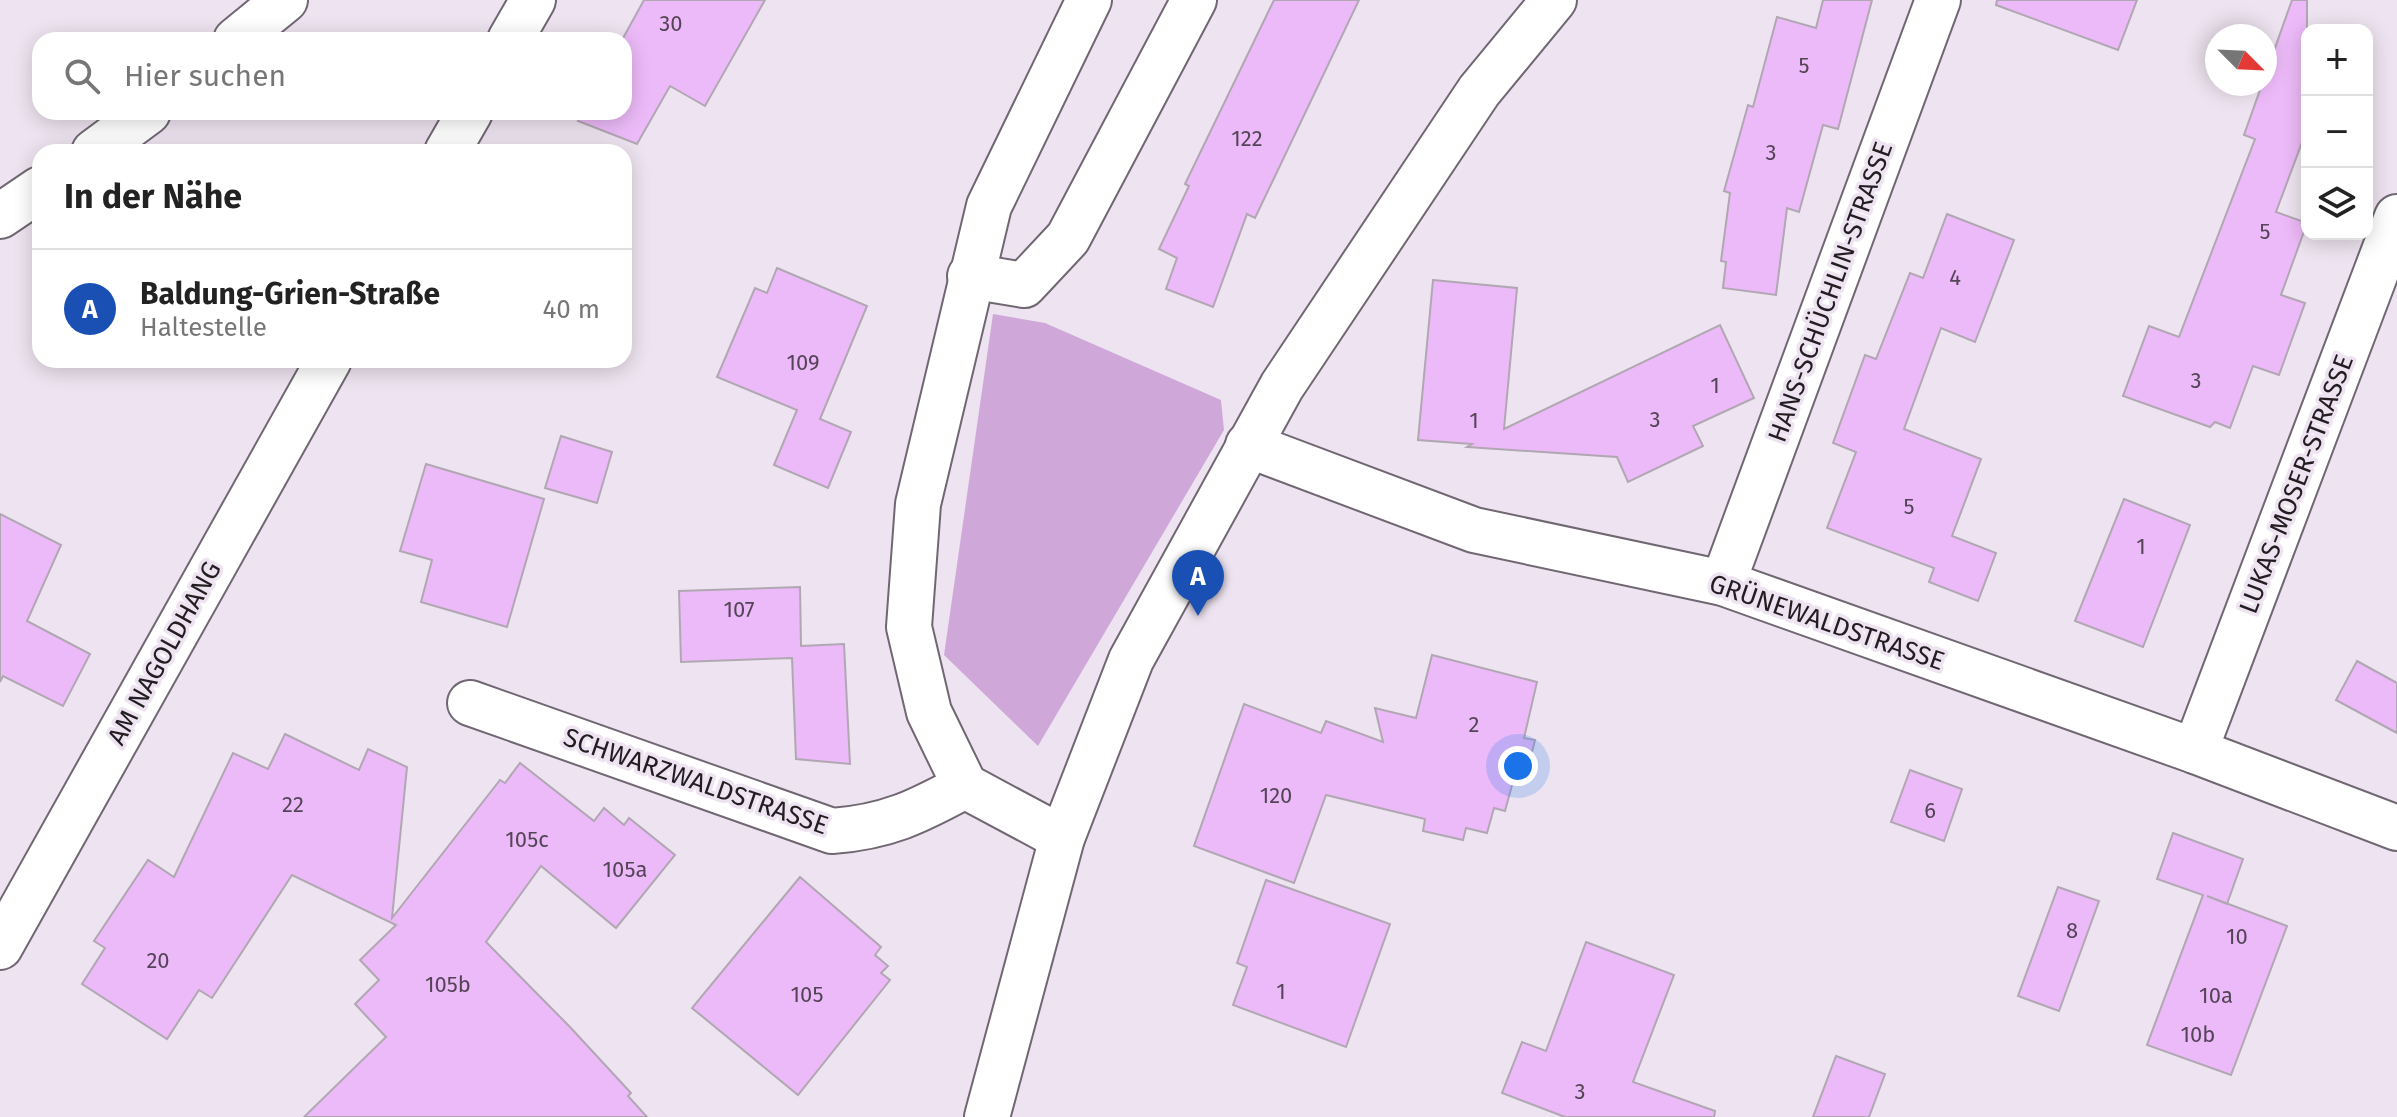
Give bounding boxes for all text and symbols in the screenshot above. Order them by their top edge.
house number: 30 [659,10,683,37]
north arrow [2205,24,2277,96]
map controls [2301,24,2373,240]
button: + [2301,24,2373,96]
search box [32,32,632,120]
house number: 5 [1798,52,1810,79]
icon: search [60,54,104,98]
text: Hier suchen [124,58,286,94]
button: − [2301,96,2373,168]
house number: 122 [1231,125,1263,152]
street label: HANS-SCHÜCHLIN-STRASSE [1762,138,1899,447]
house number: 3 [1766,139,1776,166]
button: layers [2301,168,2373,240]
text: In der Nähe [64,176,242,217]
house number: 5 [2259,218,2271,245]
house number: 4 [1949,264,1961,291]
text: Baldung-Grien-Straße [140,276,440,312]
text: A [82,294,98,325]
text: 40 m [542,294,600,325]
text: Haltestelle [140,312,267,343]
house number: 109 [786,349,820,376]
street label: LUKAS-MOSER-STRASSE [2233,350,2360,618]
house number: 3 [2191,367,2201,394]
house number: 1 [1710,372,1720,399]
house number: 3 [1650,406,1660,433]
house number: 1 [1469,407,1479,434]
house number: 5 [1903,493,1915,520]
house number: 1 [2136,533,2146,560]
pin: A [1172,550,1224,616]
street label: AM NAGOLDHANG [101,556,228,751]
street label: GRÜNEWALDSTRASSE [1705,568,1948,677]
house number: 107 [723,596,755,623]
house number: 2 [1469,711,1479,738]
street label: SCHWARZWALDSTRASSE [560,722,832,841]
your location [1498,746,1538,786]
house number: 120 [1260,782,1292,809]
house number: 22 [282,791,304,818]
house number: 6 [1924,797,1936,824]
house number: 105c [505,826,549,853]
house number: 105a [603,856,647,883]
house number: 8 [2066,917,2078,944]
house number: 10 [2226,923,2248,950]
house number: 20 [146,947,170,974]
house number: 105b [425,971,471,998]
house number: 1 [1276,978,1286,1005]
house number: 105 [791,981,823,1008]
house number: 10a [2199,982,2233,1009]
house number: 10b [2181,1021,2215,1048]
house number: 3 [1575,1078,1585,1105]

